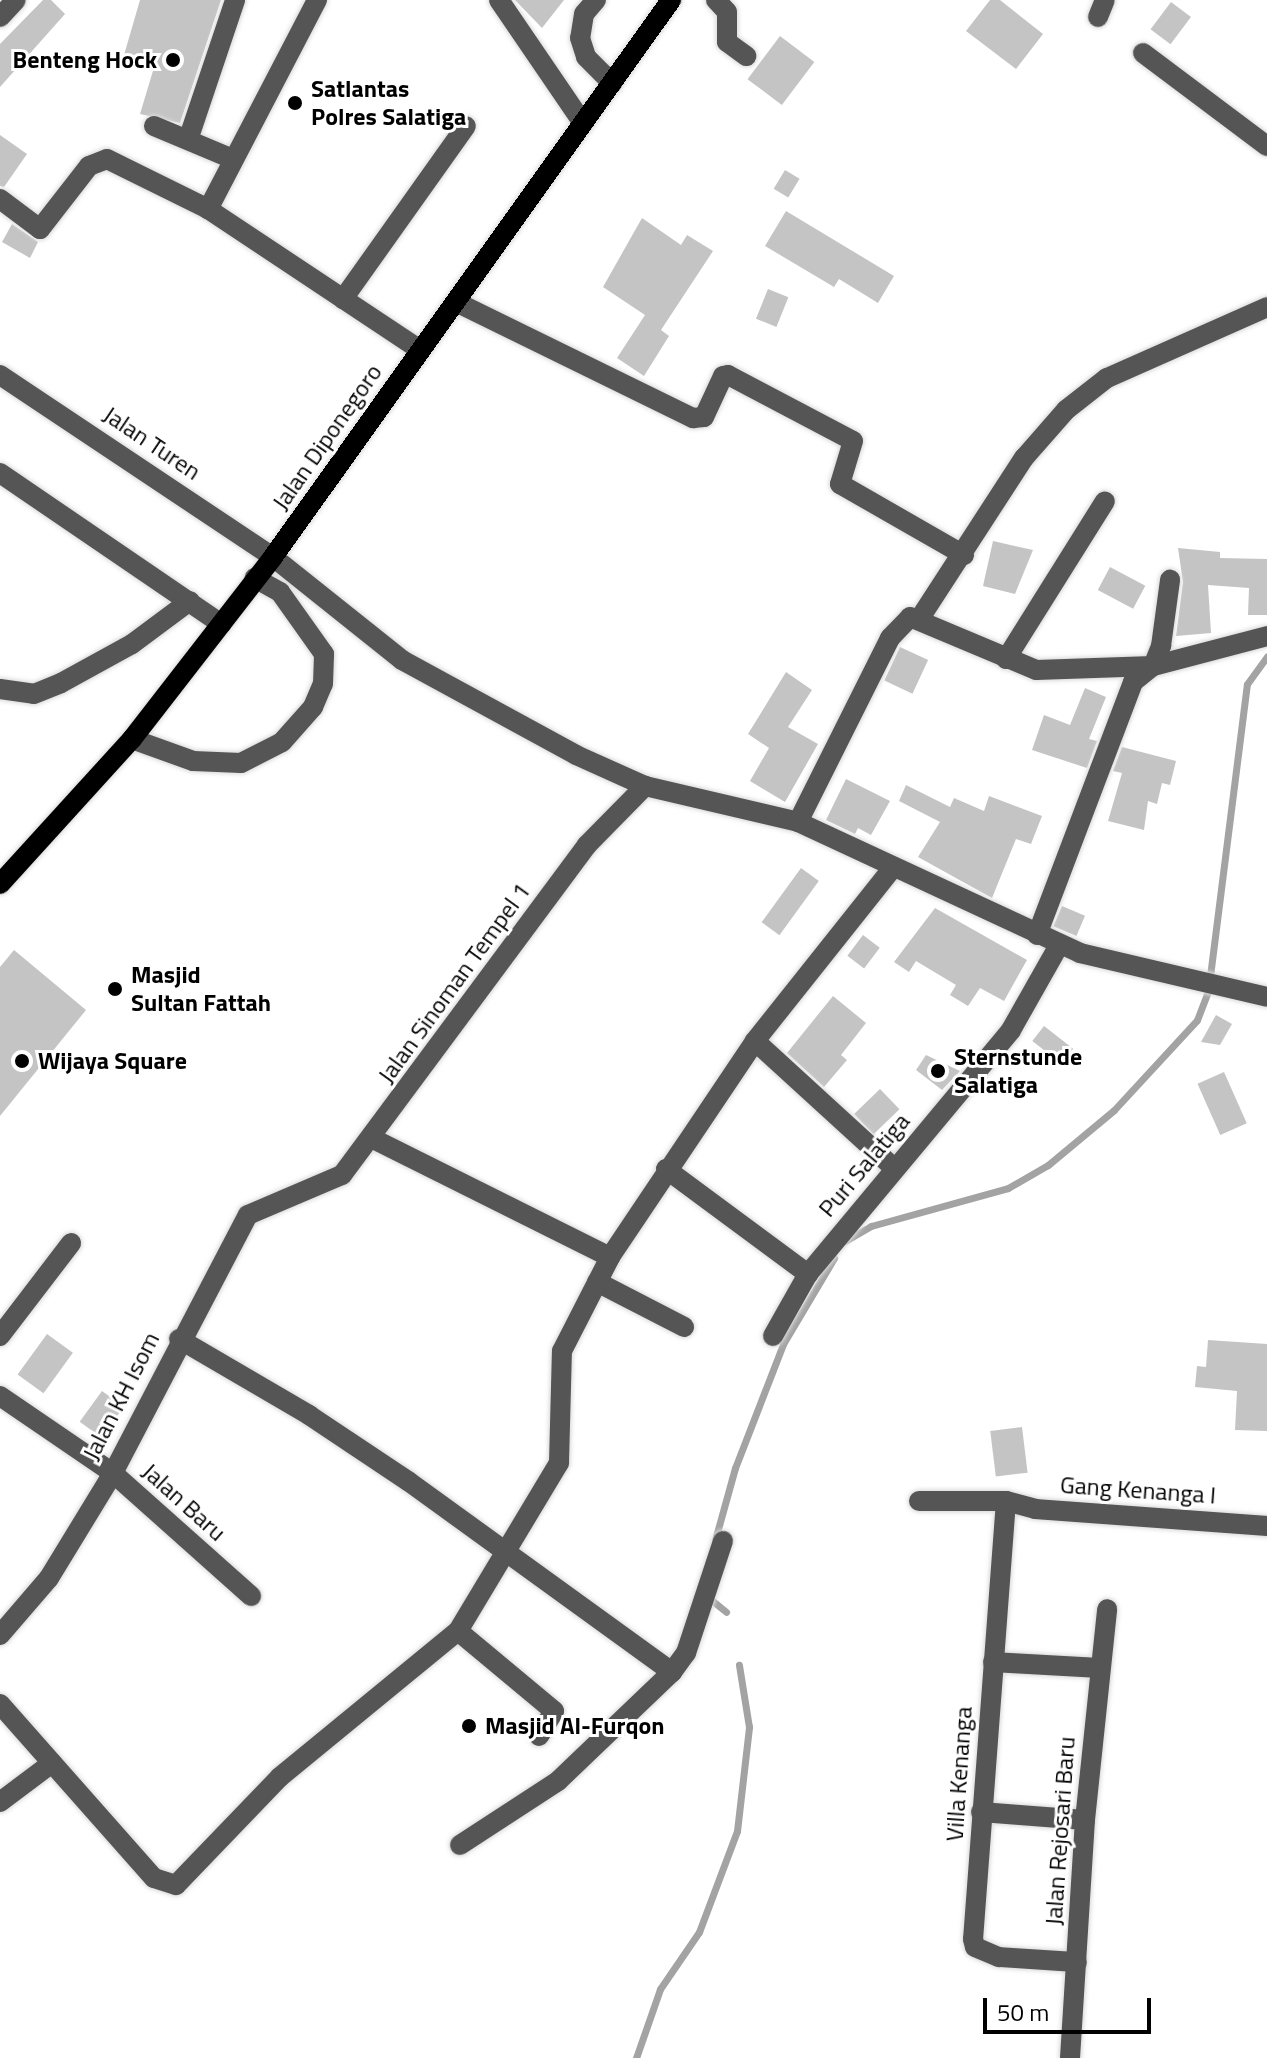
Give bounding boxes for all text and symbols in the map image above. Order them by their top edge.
place label: Benteng Hock [13,46,157,74]
marker: Benteng Hock [164,51,182,69]
place label: Satlantas Polres Salatiga [311,75,466,131]
marker: Satlantas Polres Salatiga [286,94,304,112]
street label: Jalan Diponegoro [266,358,388,516]
street label: Jalan Turen [98,400,206,486]
street label: Jalan Sinoman Tempel 1 [372,877,536,1089]
place label: Masjid Sultan Fattah [131,961,271,1017]
marker: Masjid Sultan Fattah [106,980,124,998]
place label: Sternstunde Salatiga [954,1043,1082,1099]
place label: Wijaya Square [38,1047,187,1075]
marker: Wijaya Square [13,1052,31,1070]
marker: Sternstunde Salatiga [929,1062,947,1080]
street label: Puri Salatiga [812,1107,916,1223]
street label: Jalan KH Isom [76,1327,166,1465]
street label: Jalan Baru [136,1457,232,1547]
street label: Gang Kenanga I [1059,1470,1217,1510]
street label: Villa Kenanga [940,1706,978,1842]
place label: Masjid Al-Furqon [485,1712,664,1740]
marker: Masjid Al-Furqon [460,1717,478,1735]
street label: Jalan Rejosari Baru [1039,1736,1081,1926]
scale bar [987,1982,1155,2032]
text: 50 m [997,1994,1049,2030]

